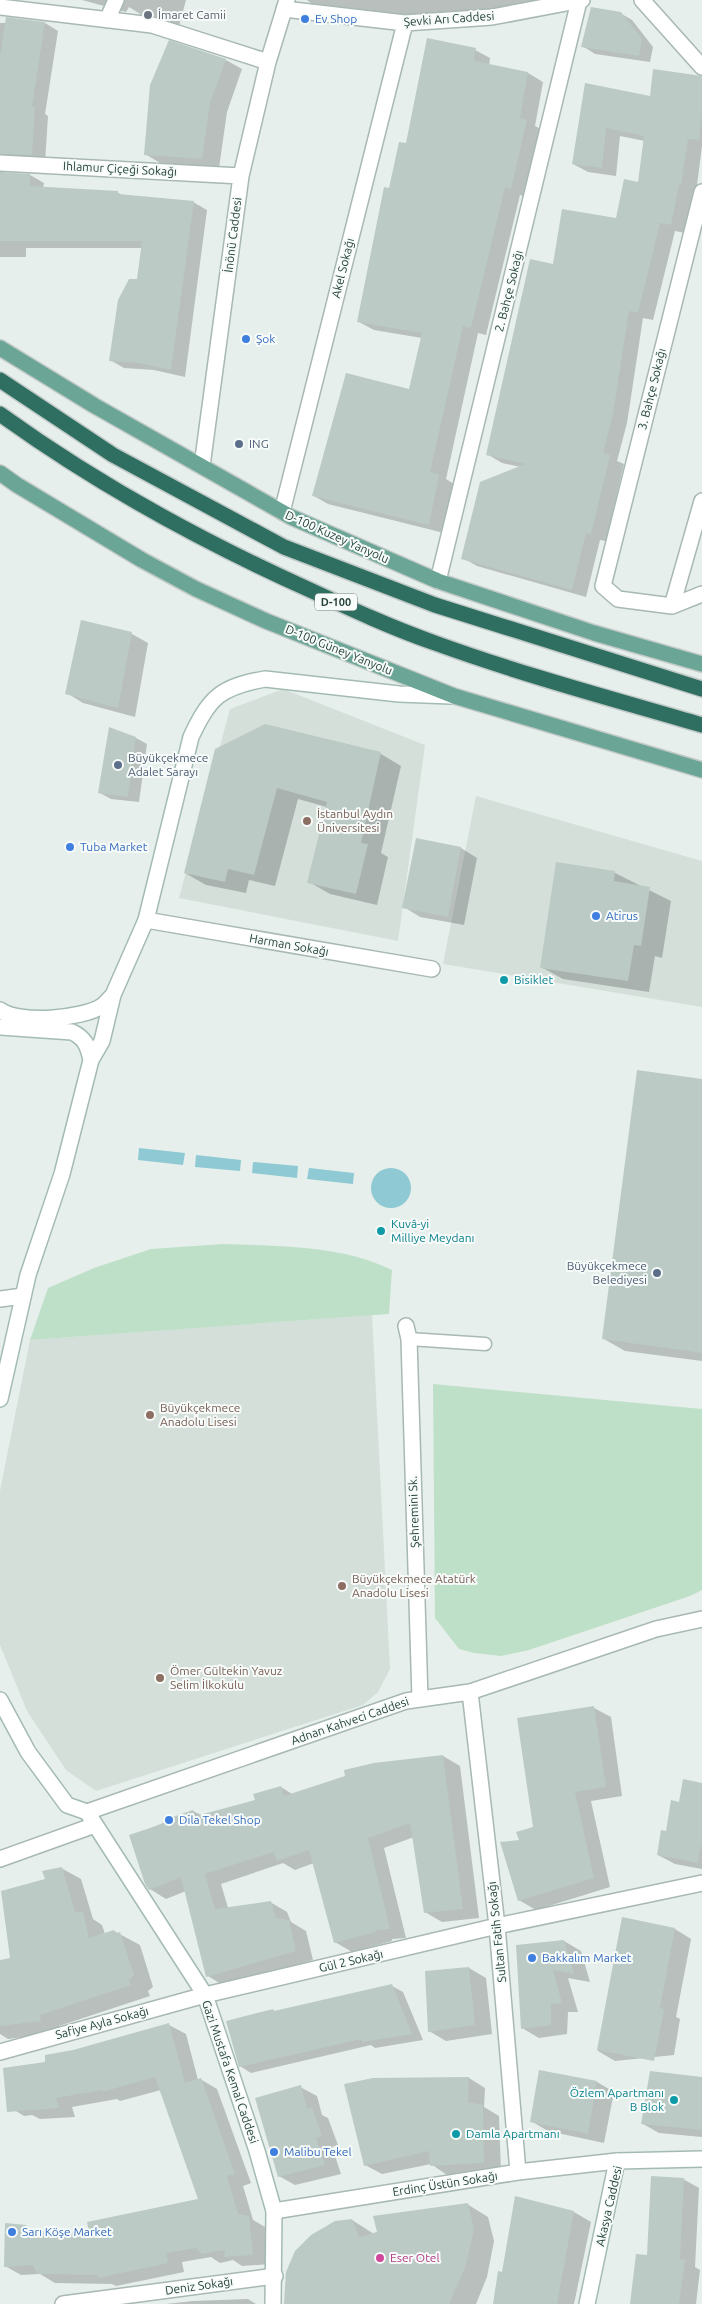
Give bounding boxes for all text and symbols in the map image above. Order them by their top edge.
place label: İmaret Camii [158,8,226,21]
marker: İmaret Camii [142,9,154,21]
street label: Şevki Arı Caddesi [403,9,495,28]
place label: Ev Shop [315,12,357,25]
marker: Ev Shop [299,13,311,25]
street label: Ihlamur Çiçeği Sokağı [63,159,177,178]
street label: İnönü Caddesi [221,196,244,273]
street label: Akel Sokağı [329,236,356,299]
street label: 2. Bahçe Sokağı [492,249,525,333]
place label: Şok [256,332,275,345]
marker: Şok [240,333,252,345]
street label: 3. Bahçe Sokağı [635,347,668,431]
place label: ING [249,437,269,450]
marker: ING [233,438,245,450]
street label: D-100 Kuzey Yanyolu [283,508,391,565]
road number: D-100 [315,594,357,610]
street label: D-100 Güney Yanyolu [284,622,395,677]
place label: Büyükçekmece Adalet Sarayı [128,751,208,778]
marker: Büyükçekmece Adalet Sarayı [112,759,124,771]
place label: İstanbul Aydın Üniversitesi [317,807,393,834]
marker: İstanbul Aydın Üniversitesi [301,815,313,827]
place label: Tuba Market [80,840,148,853]
marker: Tuba Market [64,841,76,853]
place label: Atirus [606,909,638,922]
marker: Atirus [590,910,602,922]
street label: Harman Sokağı [248,931,330,958]
place label: Bisiklet [514,973,553,986]
marker: Bisiklet [498,974,510,986]
place label: Kuvâ-yi Milliye Meydanı [391,1217,474,1244]
marker: Kuvâ-yi Milliye Meydanı [375,1225,387,1237]
place label: Büyükçekmece Belediyesi [567,1259,647,1286]
marker: Büyükçekmece Belediyesi [651,1267,663,1279]
place label: Büyükçekmece Anadolu Lisesi [160,1401,240,1428]
marker: Büyükçekmece Anadolu Lisesi [144,1409,156,1421]
street label: Şehremini Sk. [406,1476,421,1548]
place label: Büyükçekmece Atatürk Anadolu Lisesi [352,1572,476,1599]
marker: Büyükçekmece Atatürk Anadolu Lisesi [336,1580,348,1592]
place label: Ömer Gültekin Yavuz Selim İlkokulu [170,1664,283,1691]
marker: Ömer Gültekin Yavuz Selim İlkokulu [154,1672,166,1684]
street label: Adnan Kahveci Caddesi [289,1694,411,1747]
place label: Dila Tekel Shop [179,1813,261,1826]
marker: Dila Tekel Shop [163,1814,175,1826]
street label: Sultan Fatih Sokağı [485,1881,508,1983]
street label: Gül 2 Sokağı [317,1947,384,1974]
place label: Bakkalım Market [542,1951,632,1964]
marker: Bakkalım Market [526,1952,538,1964]
street label: Gazi Mustafa Kemal Caddesi [200,1998,261,2145]
street label: Safiye Ayla Sokağı [54,2004,150,2041]
place label: Özlem Apartmanı B Blok [570,2086,664,2113]
marker: Özlem Apartmanı B Blok [668,2094,680,2106]
place label: Damla Apartmanı [466,2127,560,2140]
marker: Damla Apartmanı [450,2128,462,2140]
place label: Malibu Tekel [284,2145,352,2158]
marker: Malibu Tekel [268,2146,280,2158]
street label: Akasya Caddesi [593,2164,624,2247]
street label: Erdinç Üstün Sokağı [391,2169,498,2198]
place label: Sarı Köşe Market [22,2225,112,2238]
marker: Sarı Köşe Market [6,2226,18,2238]
place label: Eser Otel [390,2251,440,2264]
marker: Eser Otel [374,2252,386,2264]
street label: Deniz Sokağı [164,2274,234,2297]

